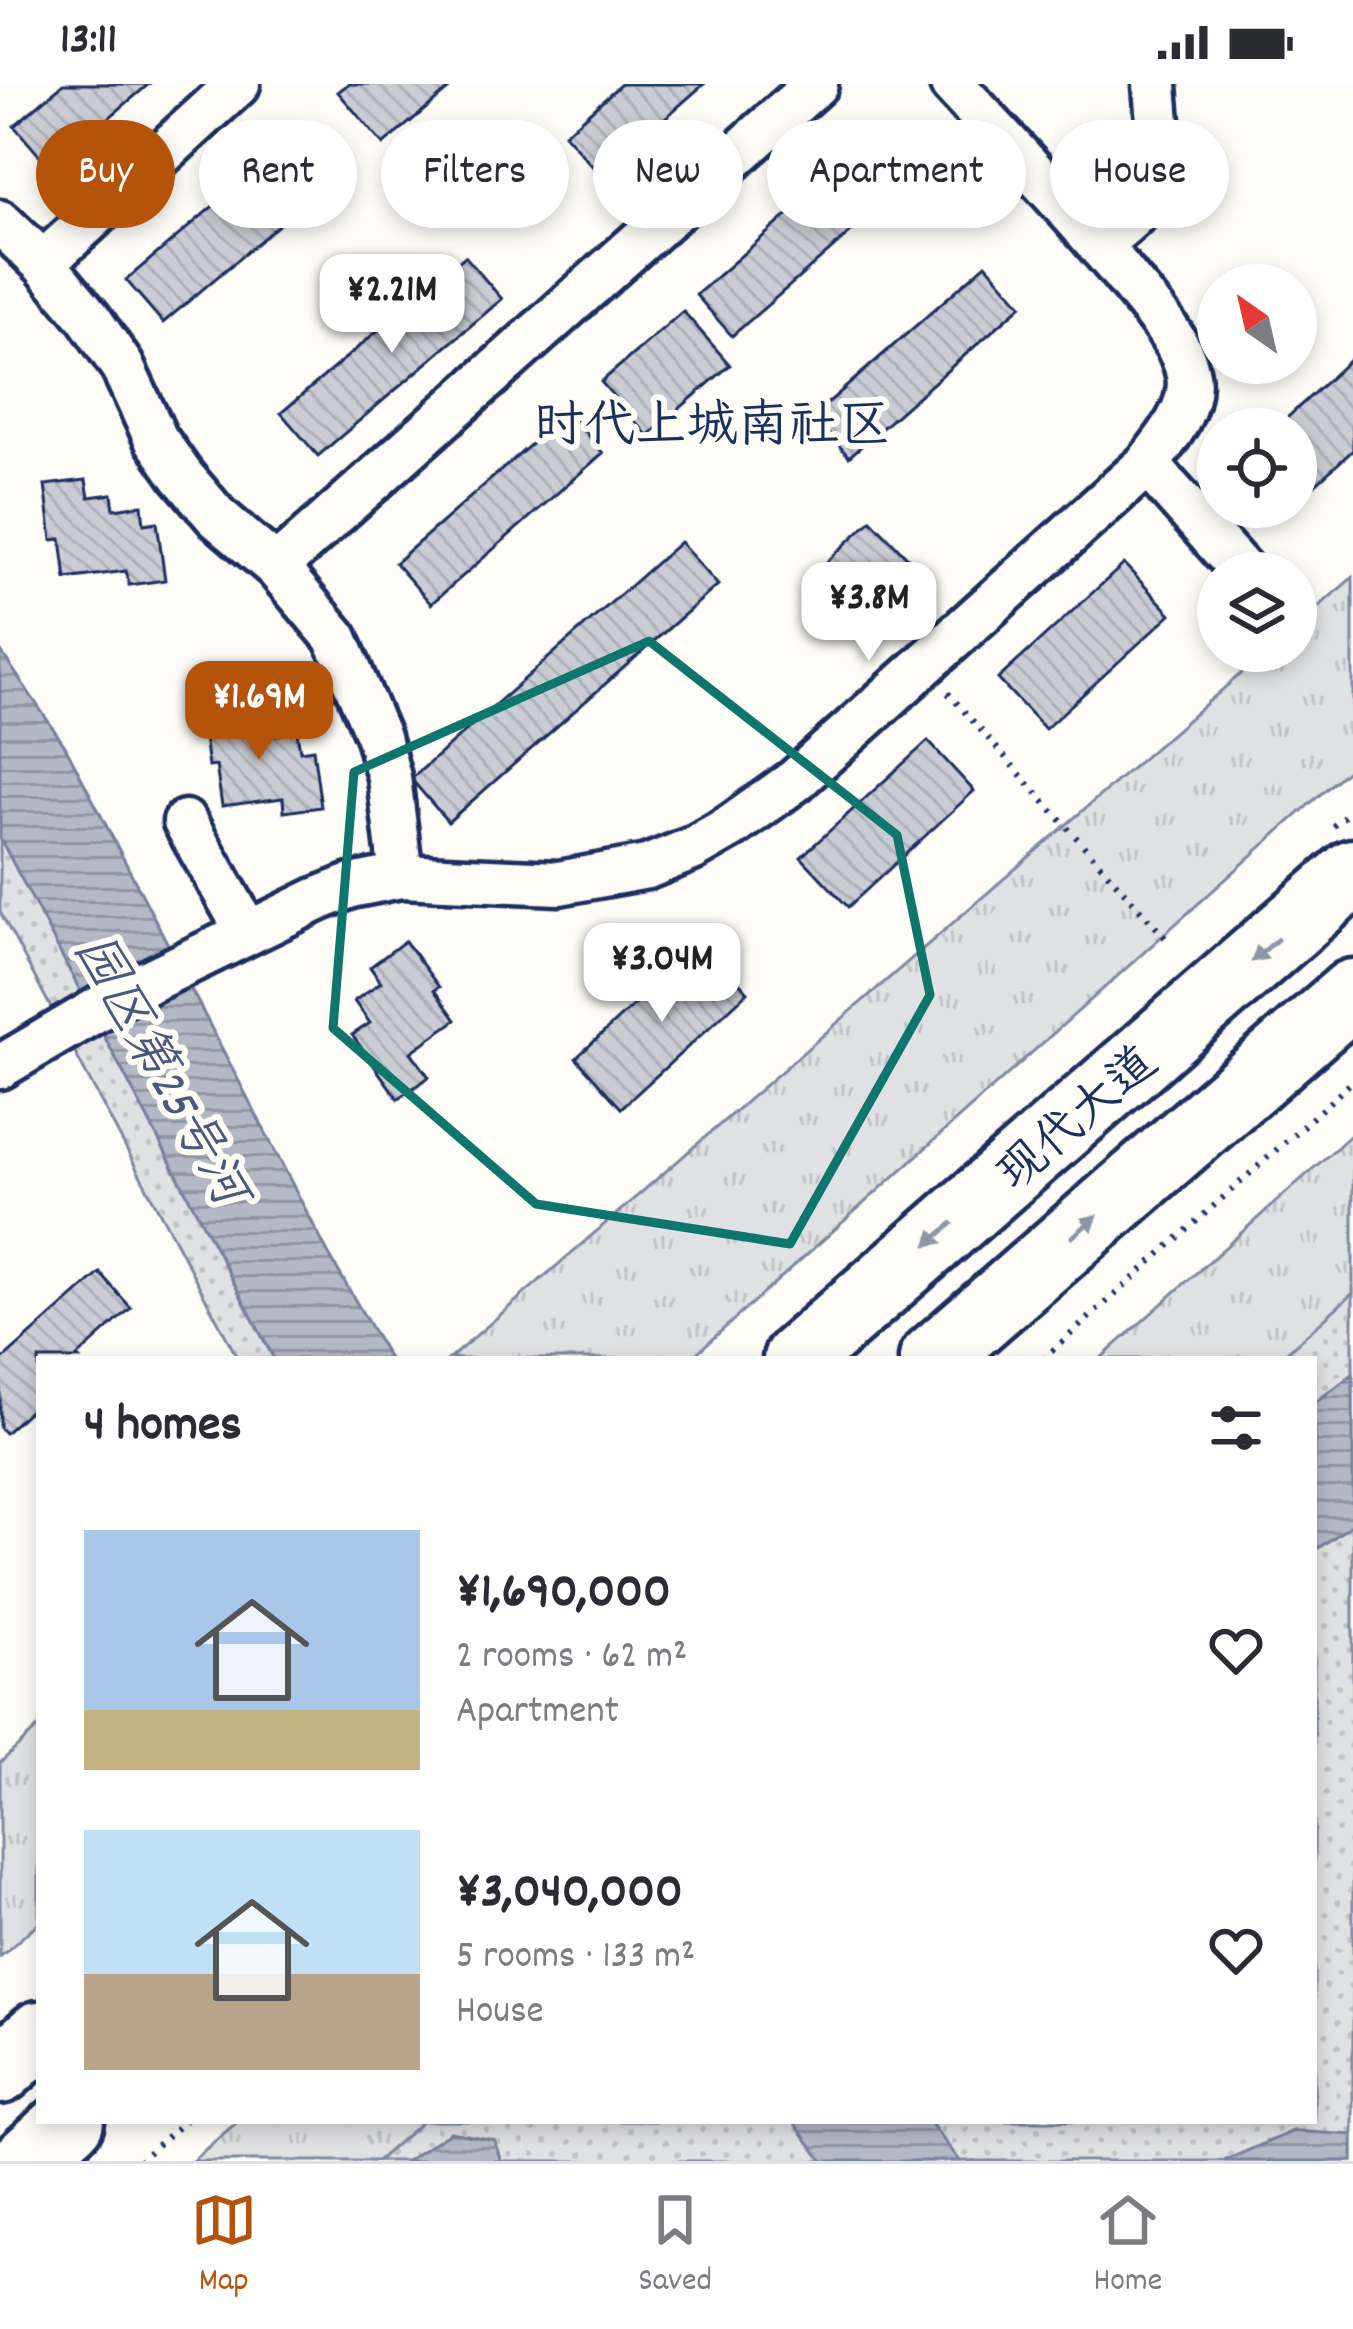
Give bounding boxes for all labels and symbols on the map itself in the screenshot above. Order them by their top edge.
pin: ¥2.21M [294,254,490,356]
north arrow [1197,264,1317,384]
district label: 时代上城南社区 [533,394,891,466]
pin: ¥3.8M [785,562,953,664]
pin: ¥1.69M [161,661,357,763]
water label: 园区第25号河 [53,923,265,1227]
pin: ¥3.04M [564,923,760,1025]
one-way arrow [1250,936,1280,963]
street label: 现代大道 [985,1033,1175,1211]
one-way arrow [1069,1214,1099,1241]
one-way arrow [925,1221,955,1247]

